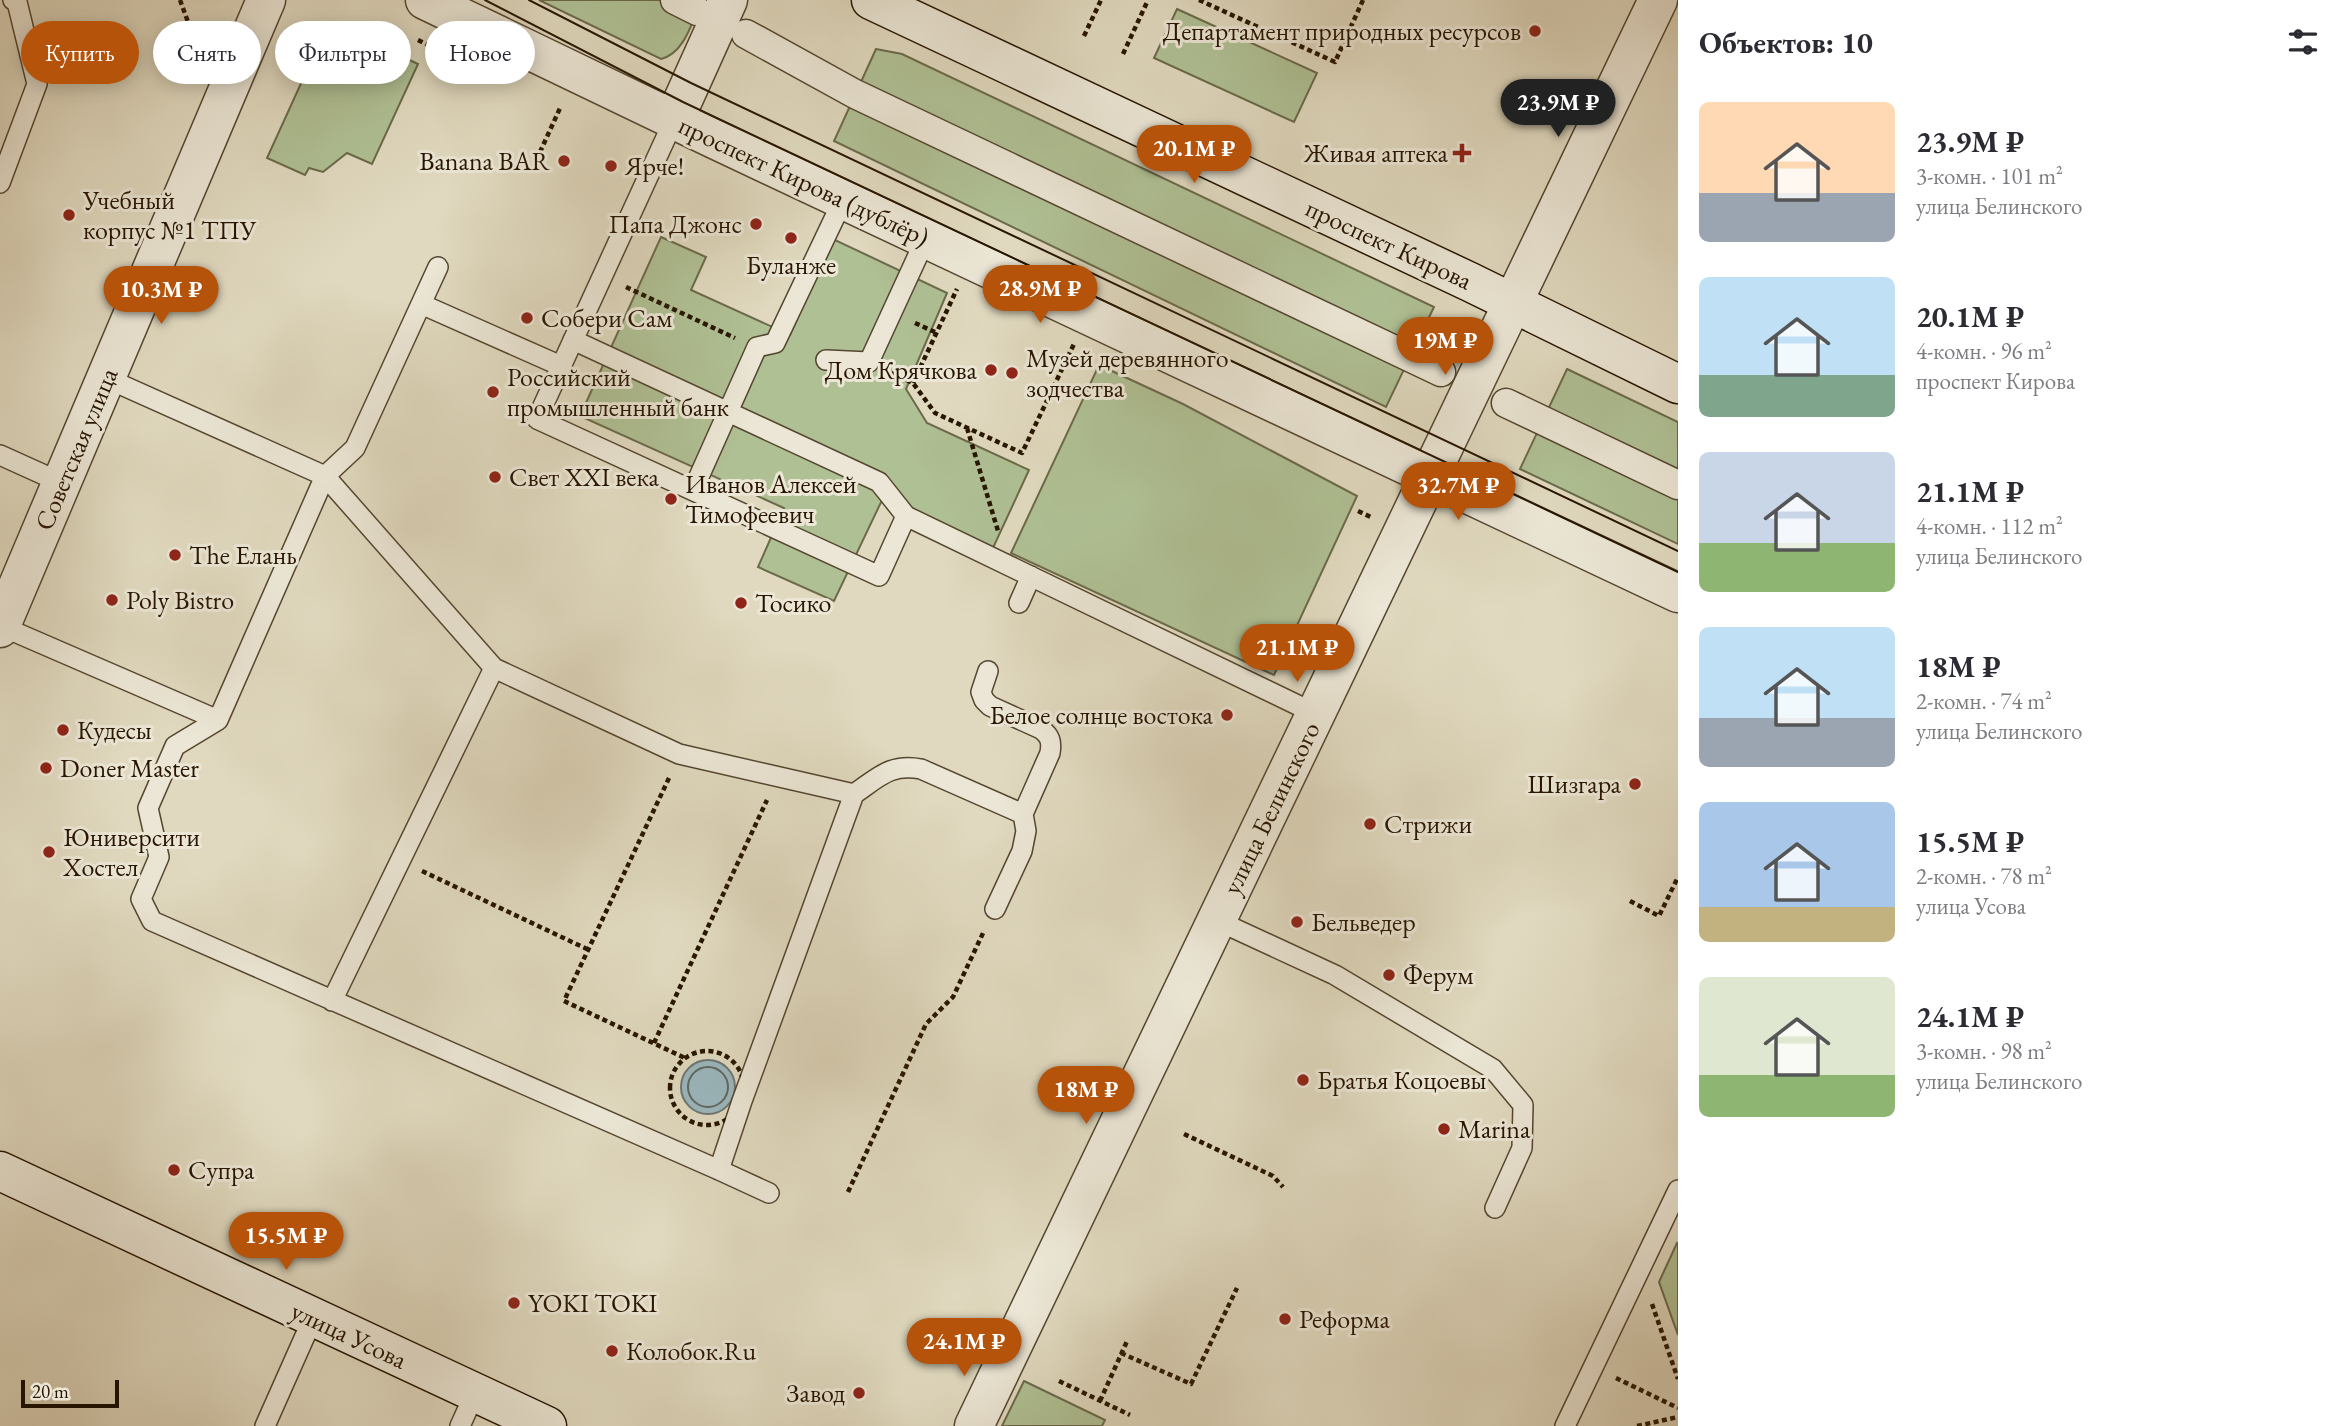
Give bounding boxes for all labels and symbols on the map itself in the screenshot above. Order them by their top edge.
place label: Департамент природных ресурсов [1163,14,1521,48]
marker: Департамент природных ресурсов [1527,23,1543,39]
pin: 23.9M ₽ [1493,80,1623,139]
street label: проспект Кирова (дублёр) [673,108,935,254]
pin: 20.1M ₽ [1129,125,1259,185]
place label: Живая аптека [1303,136,1449,170]
place label: Banana BAR [419,144,550,178]
marker: Живая аптека [1454,145,1470,161]
place label: Ярче! [624,149,684,183]
marker: Banana BAR [556,153,572,169]
marker: Ярче! [603,158,619,174]
place label: Учебный корпус №1 ТПУ [82,183,257,247]
street label: проспект Кирова [1300,191,1478,298]
marker: Учебный корпус №1 ТПУ [61,207,77,223]
place label: Папа Джонс [608,207,742,241]
marker: Папа Джонс [748,216,764,232]
marker: Буланже [783,230,799,246]
place label: Буланже [746,248,836,282]
pin: 10.3M ₽ [96,266,226,326]
pin: 28.9M ₽ [975,266,1105,325]
place label: Собери Сам [541,301,672,335]
marker: Собери Сам [519,310,535,326]
pin: 19M ₽ [1396,318,1494,377]
place label: Музей деревянного зодчества [1026,341,1229,405]
place label: Дом Крячкова [825,353,978,387]
place label: Российский промышленный банк [507,360,730,424]
street label: Советская улица [26,362,126,535]
marker: Дом Крячкова [983,362,999,378]
marker: Музей деревянного зодчества [1004,365,1020,381]
marker: Российский промышленный банк [485,384,501,400]
place label: Свет XXI века [509,460,659,494]
pin: 32.7M ₽ [1393,462,1523,522]
place label: Иванов Алексей Тимофеевич [685,467,857,531]
marker: Свет XXI века [487,469,503,485]
marker: Иванов Алексей Тимофеевич [663,491,679,507]
place label: The Елань [189,538,297,572]
marker: The Елань [167,547,183,563]
place label: Poly Bistro [126,583,234,617]
place label: Тосико [755,586,831,620]
marker: Poly Bistro [104,592,120,608]
marker: Тосико [733,595,749,611]
pin: 21.1M ₽ [1232,624,1362,684]
place label: Белое солнце востока [989,698,1214,732]
marker: Белое солнце востока [1219,707,1235,723]
place label: Кудесы [77,713,152,747]
street label: улица Белинского [1214,716,1328,900]
marker: Кудесы [55,722,71,738]
place label: Doner Master [60,751,199,785]
marker: Doner Master [38,760,54,776]
place label: Шизгара [1528,767,1622,801]
marker: Шизгара [1627,776,1643,792]
place label: Стрижи [1384,807,1473,841]
marker: Стрижи [1362,816,1378,832]
place label: Юниверсити Хостел [62,820,200,884]
marker: Юниверсити Хостел [41,844,57,860]
place label: Бельведер [1311,905,1416,939]
marker: Бельведер [1289,914,1305,930]
place label: Ферум [1403,958,1473,992]
marker: Ферум [1381,967,1397,983]
place label: Братья Коцоевы [1317,1063,1487,1097]
pin: 18M ₽ [1037,1066,1135,1126]
marker: Братья Коцоевы [1295,1072,1311,1088]
place label: Marina [1458,1112,1531,1146]
marker: Marina [1436,1121,1452,1137]
place label: Супра [188,1153,255,1187]
marker: Супра [166,1162,182,1178]
pin: 15.5M ₽ [221,1212,351,1272]
place label: YOKI TOKI [528,1286,658,1320]
street label: улица Усова [286,1293,413,1377]
marker: YOKI TOKI [506,1295,522,1311]
place label: Реформа [1299,1302,1390,1336]
marker: Реформа [1277,1311,1293,1327]
pin: 24.1M ₽ [899,1318,1029,1378]
place label: Колобок.Ru [626,1334,756,1368]
marker: Колобок.Ru [604,1343,620,1359]
place label: Завод [786,1376,845,1410]
scale bar [21,1377,119,1409]
marker: Завод [851,1385,867,1401]

